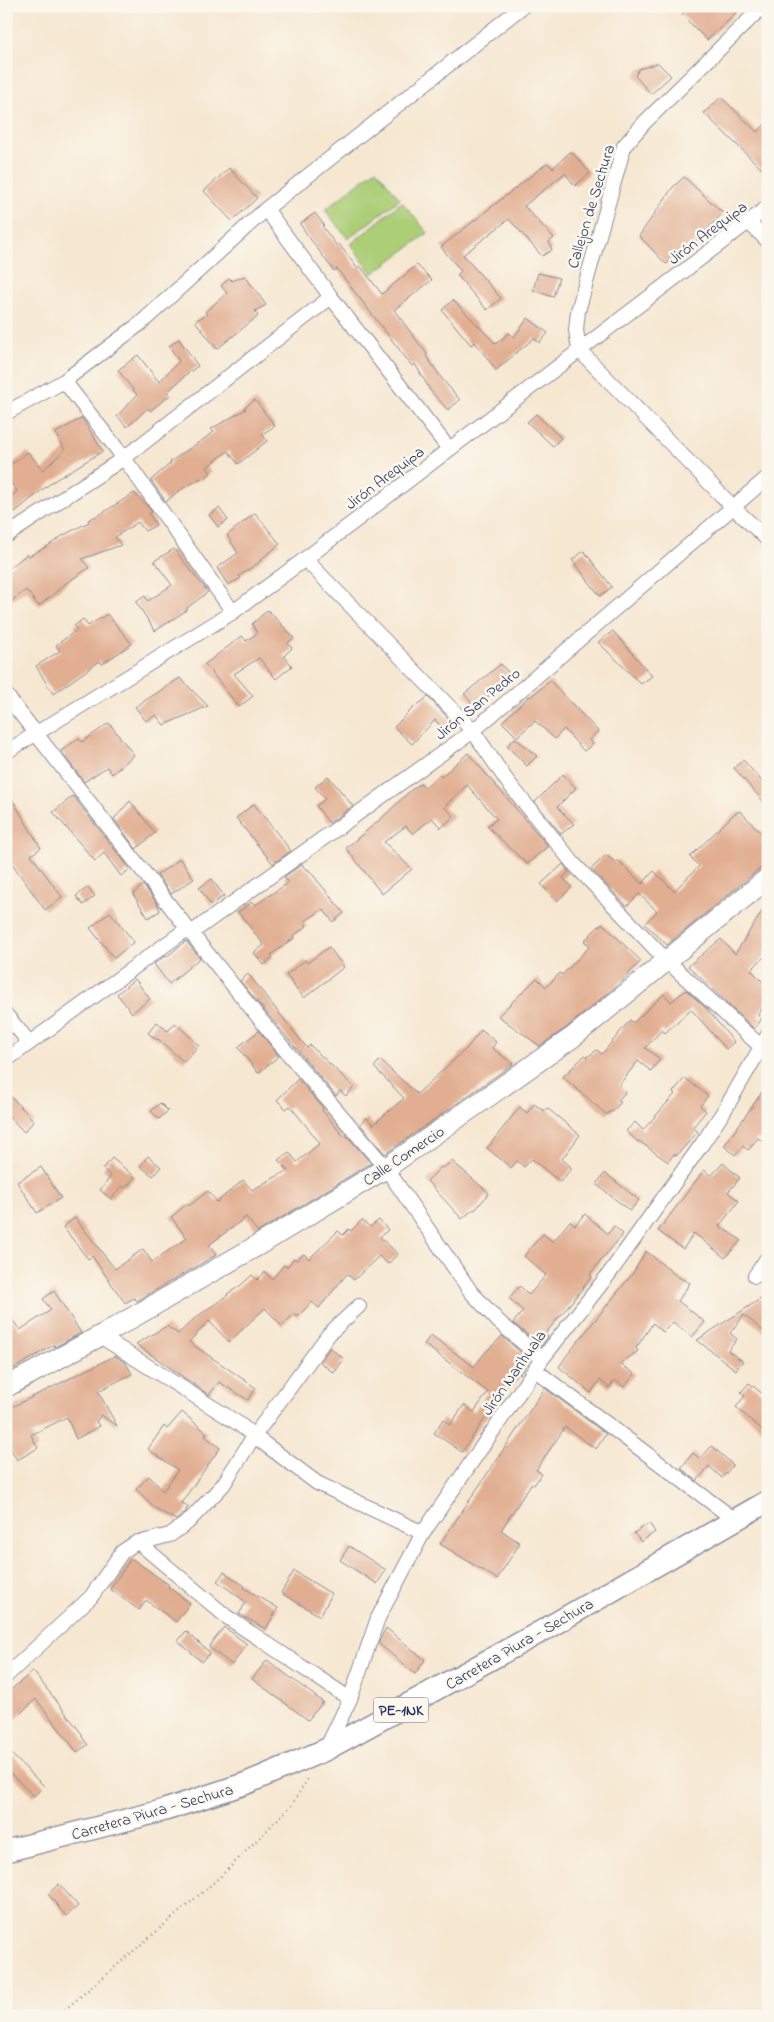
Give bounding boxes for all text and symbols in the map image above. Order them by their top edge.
street label: Callejon de Sechura [562,142,622,271]
street label: Jirón Arequipa [664,196,753,271]
street label: Jirón Arequipa [341,441,430,516]
street label: Jirón San Pedro [430,662,526,747]
street label: Calle Comercio [358,1120,450,1193]
street label: Jirón Narihuala [476,1325,553,1421]
street label: Carretera Piura - Sechura [442,1592,598,1697]
road number: PE-1NK [374,1698,428,1722]
street label: Carretera Piura - Sechura [69,1778,236,1848]

